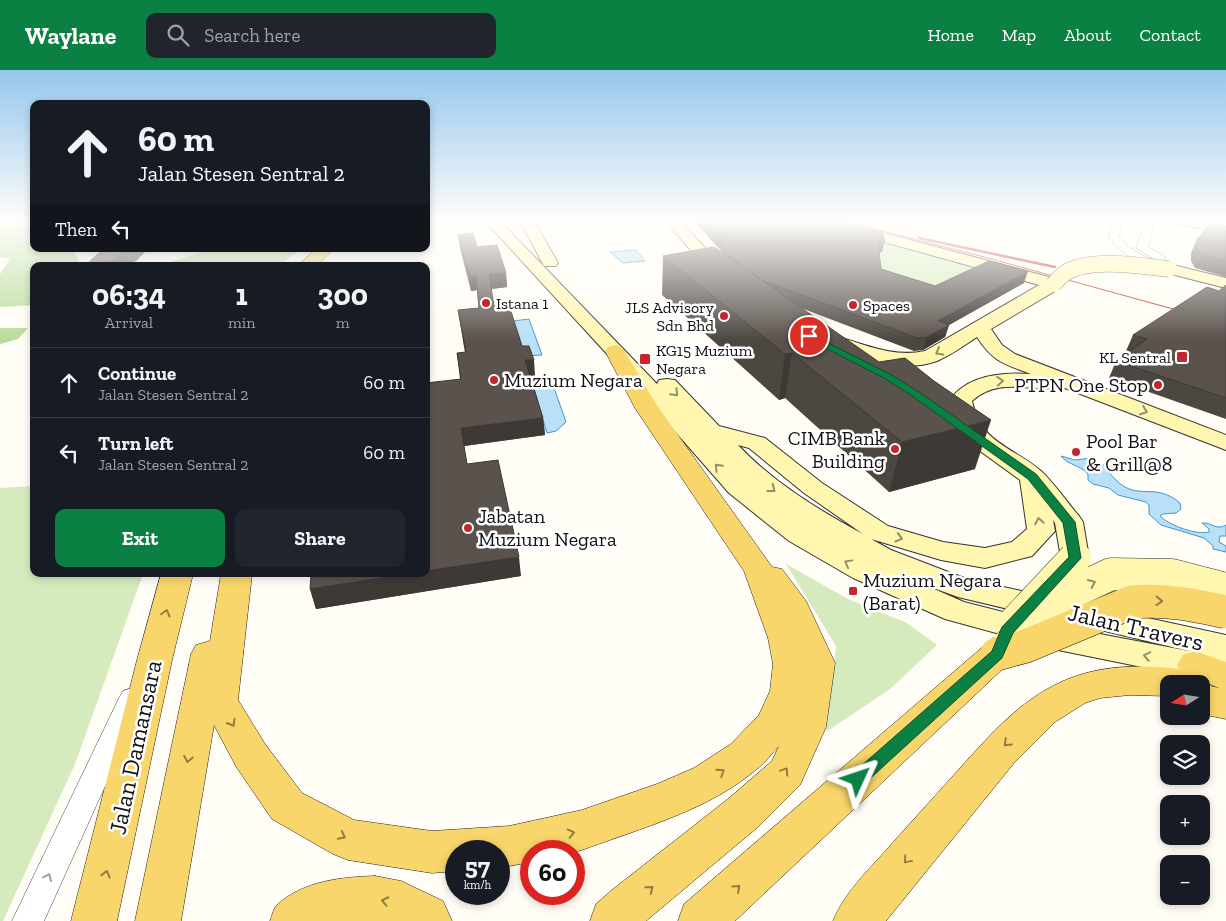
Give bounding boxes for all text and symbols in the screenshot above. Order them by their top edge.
search box [146,13,496,58]
text: Waylane [25,21,116,50]
icon: search [164,21,192,49]
text: Search here [204,24,301,47]
text: Home [927,24,974,46]
text: Map [1002,24,1036,46]
text: About [1064,24,1111,46]
text: Contact [1139,24,1201,46]
text: 60 m [138,118,214,160]
icon: ahead [55,120,120,185]
text: Jalan Stesen Sentral 2 [138,160,345,187]
icon: left [107,215,135,243]
text: Then [55,218,97,241]
text: 06:34 [92,277,166,313]
text: 1 [236,277,248,313]
text: 300 [317,277,368,313]
place label: Istana 1 [496,294,548,313]
place label: Spaces [863,296,910,315]
marker: Istana 1 [480,297,492,309]
place label: JLS Advisory Sdn Bhd [625,298,715,335]
marker: Spaces [847,299,859,311]
marker: JLS Advisory Sdn Bhd [718,310,730,322]
text: Arrival [105,313,153,332]
text: min [228,313,255,332]
text: m [336,313,350,332]
pin [788,315,830,357]
icon: arrive [795,322,823,350]
place label: KG15 Muzium Negara [656,341,752,378]
one-way arrow [935,346,944,356]
place label: KL Sentral [1099,348,1171,367]
marker: KL Sentral [1175,350,1189,364]
marker: KG15 Muzium Negara [638,352,652,366]
text: Continue [98,362,176,385]
place label: Muzium Negara [504,368,643,392]
icon: ahead [55,369,83,397]
text: 60 m [363,371,405,394]
place label: PTPN One Stop [1014,373,1148,397]
marker: Muzium Negara [488,374,500,386]
one-way arrow [996,376,1004,387]
marker: PTPN One Stop [1152,379,1164,391]
text: Jalan Stesen Sentral 2 [98,385,248,404]
one-way arrow [669,387,678,396]
one-way arrow [1139,406,1147,416]
place label: CIMB Bank Building [788,426,886,473]
place label: Pool Bar & Grill@8 [1086,429,1172,476]
text: Turn left [98,432,173,455]
icon: left [55,439,83,467]
text: 60 m [363,441,405,464]
marker: CIMB Bank Building [889,443,901,455]
marker: Pool Bar & Grill@8 [1070,446,1082,458]
text: Jalan Stesen Sentral 2 [98,455,248,474]
one-way arrow [714,463,723,472]
one-way arrow [766,483,775,491]
place label: Jabatan Muzium Negara [478,504,617,551]
button: Exit [55,509,225,567]
button: Share [235,509,405,567]
one-way arrow [1034,517,1044,525]
marker: Jabatan Muzium Negara [462,522,474,534]
one-way arrow [895,533,903,543]
one-way arrow [844,559,853,569]
place label: Muzium Negara (Barat) [863,568,1002,615]
one-way arrow [1087,579,1096,590]
marker: Muzium Negara (Barat) [847,585,859,597]
one-way arrow [1155,596,1163,606]
street label: Jalan Travers [1066,597,1206,657]
one-way arrow [160,609,171,617]
one-way arrow [1142,651,1151,661]
street label: Jalan Damansara [102,657,168,837]
north arrow [1160,675,1210,725]
map controls [1160,675,1210,905]
one-way arrow [226,718,236,727]
button: layers [1160,735,1210,785]
one-way arrow [1004,737,1013,746]
position arrow [831,752,883,804]
one-way arrow [184,755,194,764]
one-way arrow [779,767,788,777]
one-way arrow [715,769,725,778]
button: + [1160,795,1210,845]
one-way arrow [566,828,575,839]
one-way arrow [337,830,346,840]
speed limit sign: 60 [520,840,585,905]
text: 57 [465,851,490,881]
one-way arrow [903,855,912,864]
button: − [1160,855,1210,905]
one-way arrow [101,870,111,878]
one-way arrow [42,873,53,882]
text: km/h [464,878,491,892]
one-way arrow [644,885,653,894]
one-way arrow [731,885,740,894]
one-way arrow [381,896,390,907]

